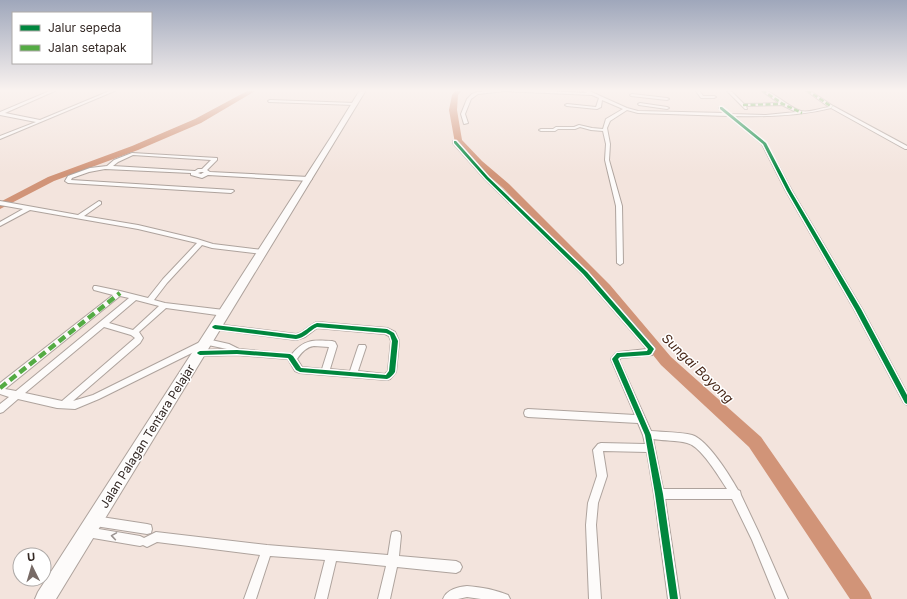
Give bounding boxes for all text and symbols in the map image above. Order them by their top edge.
legend [12,12,152,64]
text: Jalur sepeda [48,20,121,35]
text: Jalan setapak [48,40,127,55]
water label: Sungai Boyong [659,330,737,406]
street label: Jalan Palagan Tentara Pelajar [96,361,198,511]
one-way arrow [111,532,117,541]
north arrow [12,547,52,587]
text: U [27,550,36,564]

